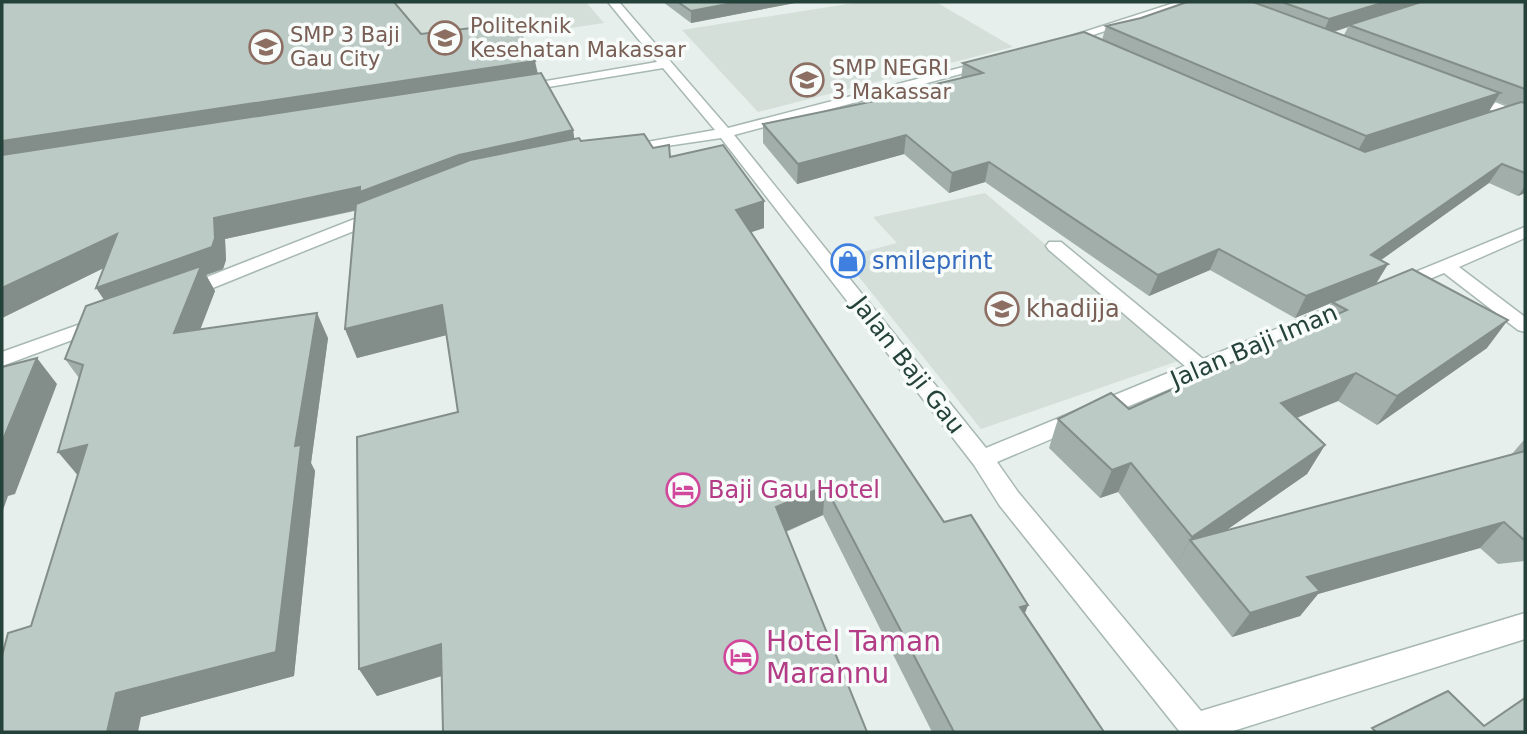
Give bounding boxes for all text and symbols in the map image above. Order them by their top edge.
place label: Politeknik Kesehatan Makassar [470,14,686,62]
school or university icon: Politeknik Kesehatan Makassar [426,19,464,57]
place label: SMP 3 Baji Gau City [290,23,400,71]
school or university icon: SMP 3 Baji Gau City [247,28,285,66]
place label: SMP NEGRI 3 Makassar [832,56,951,104]
school or university icon: SMP NEGRI 3 Makassar [788,61,826,99]
shop icon: smileprint [829,242,867,280]
place label: smileprint [872,247,992,275]
street label: Jalan Baji Gau [844,289,970,439]
school or university icon: khadijja [983,290,1021,328]
place label: khadijja [1026,295,1120,323]
street label: Jalan Baji Iman [1165,298,1342,395]
hotel icon: Baji Gau Hotel [664,471,702,509]
place label: Baji Gau Hotel [708,476,880,504]
place label: Hotel Taman Marannu [766,625,941,690]
hotel icon: Hotel Taman Marannu [722,638,760,676]

